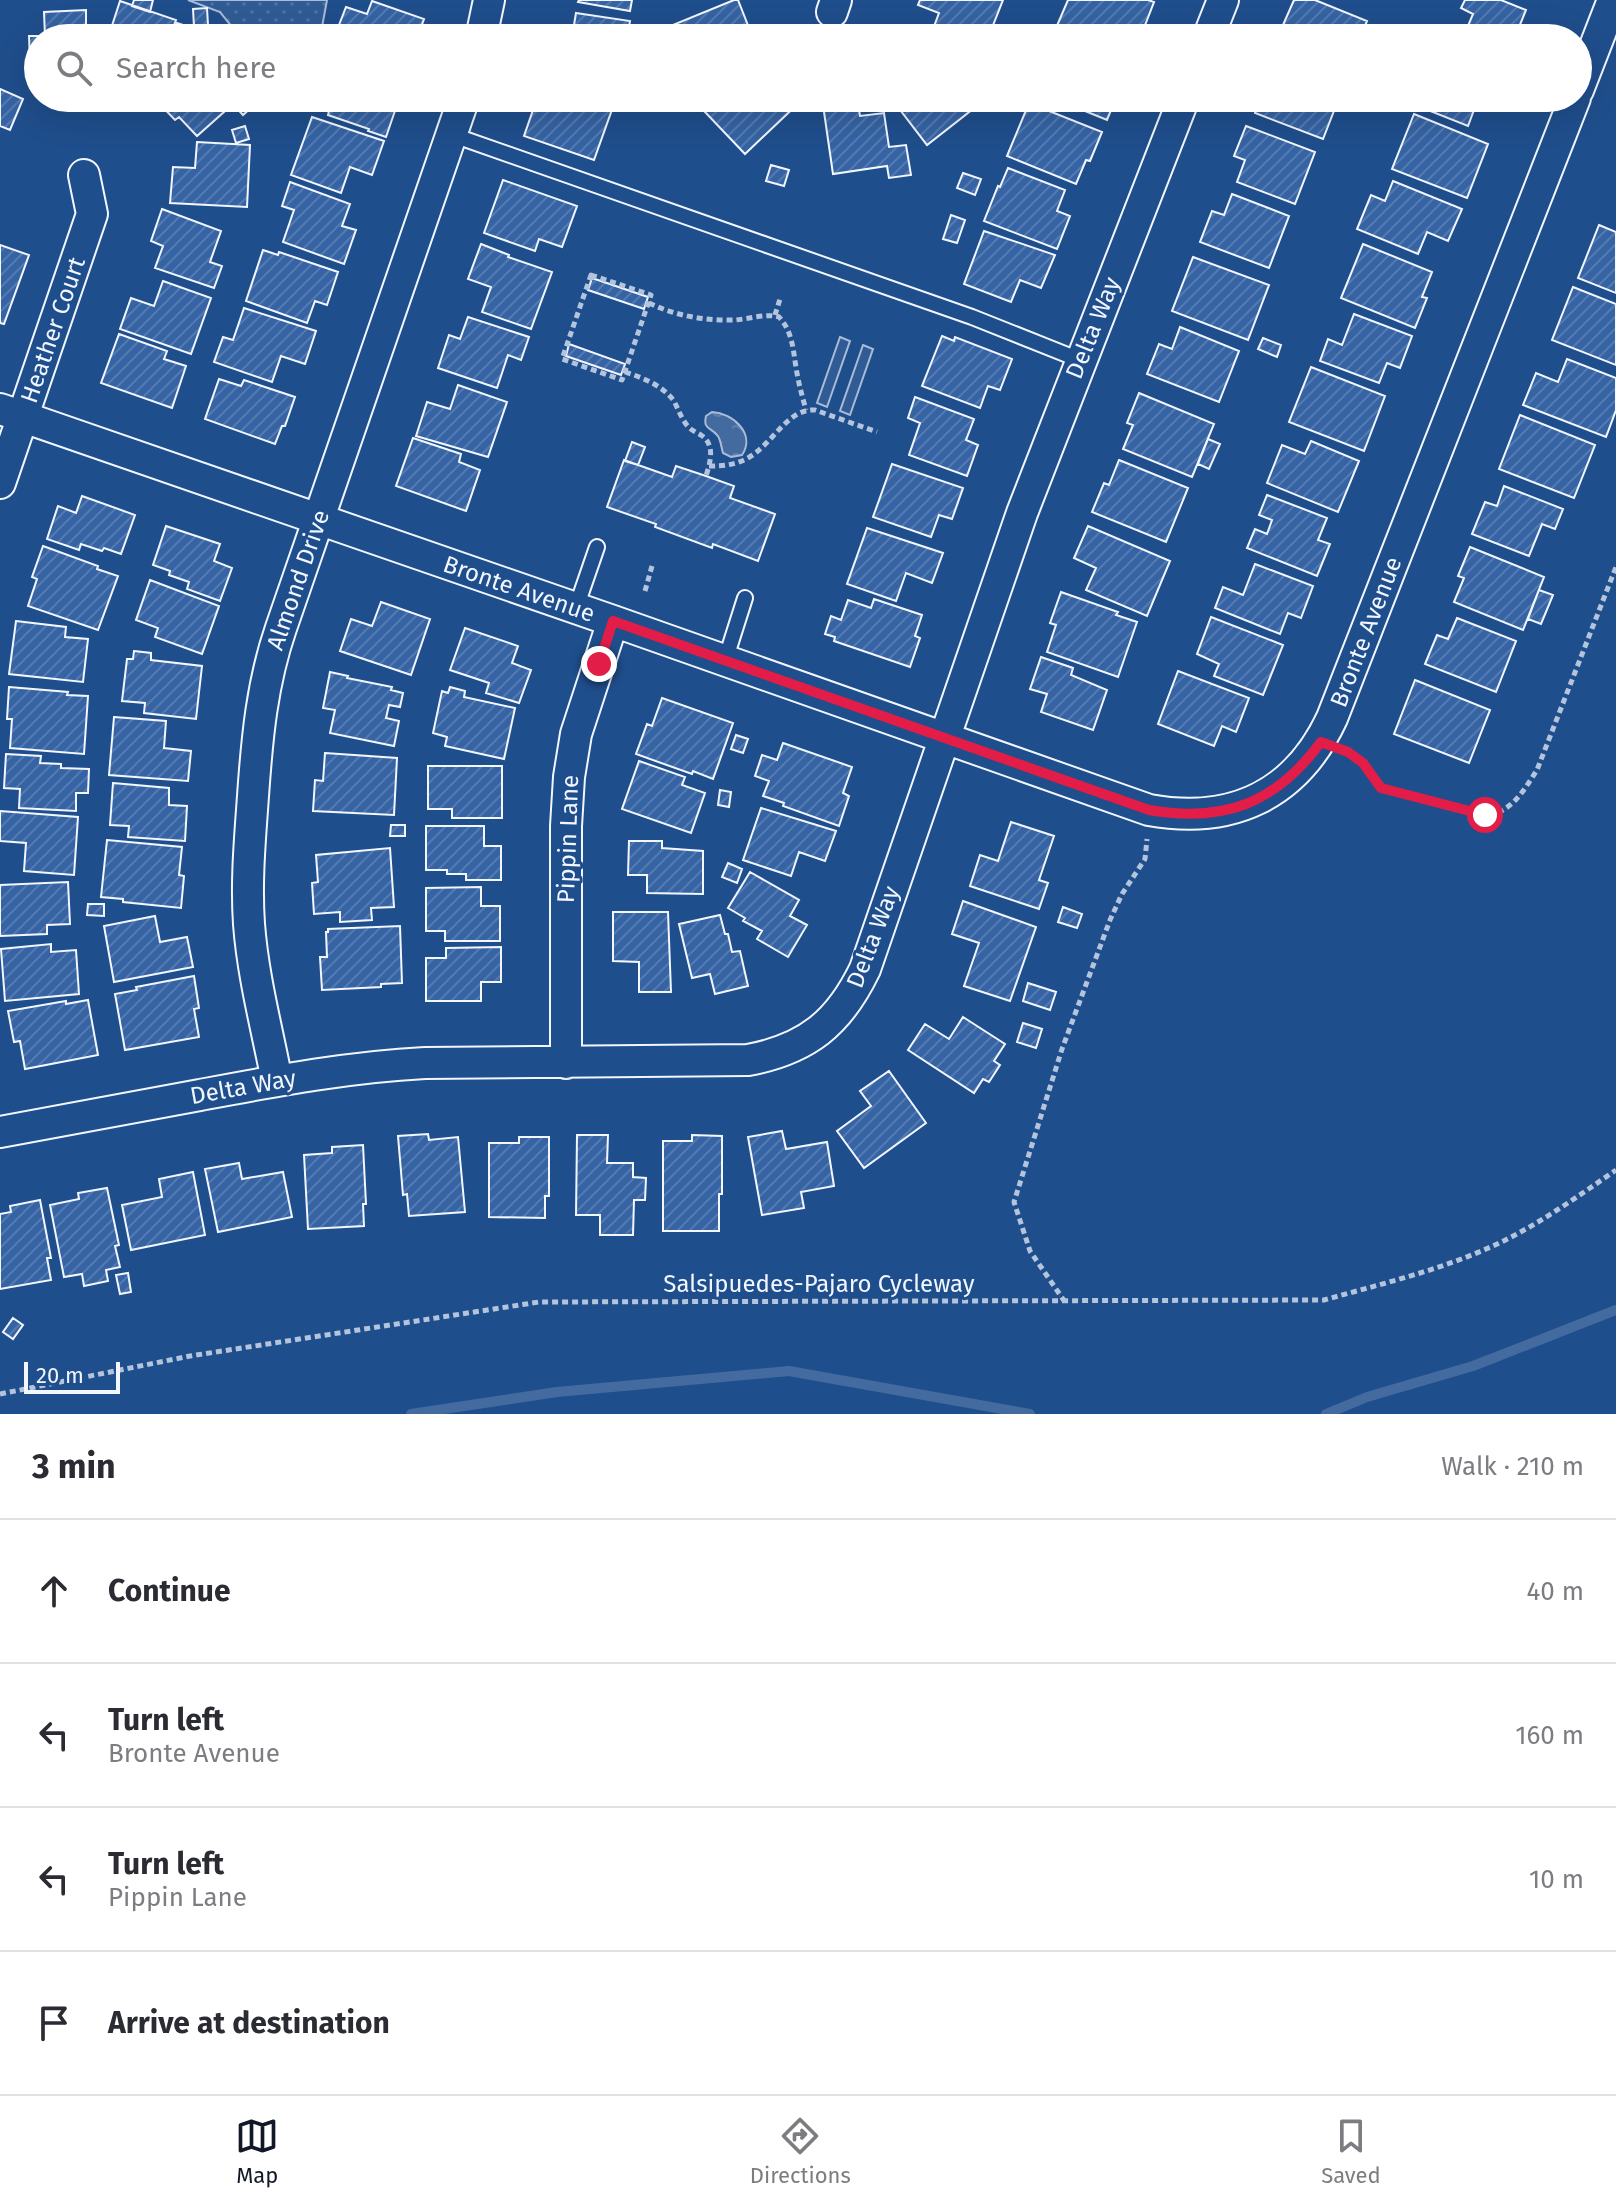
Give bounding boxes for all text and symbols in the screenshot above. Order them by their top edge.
search box [24,24,1592,112]
icon: search [52,46,96,90]
text: Search here [116,50,276,86]
street label: Heather Court [15,253,91,407]
street label: Delta Way [1060,273,1126,383]
street label: Almond Drive [261,506,335,654]
street label: Bronte Avenue [439,550,599,628]
street label: Bronte Avenue [1325,553,1407,711]
route end [581,646,617,682]
street label: Pippin Lane [552,774,584,904]
route start [1467,797,1503,833]
street label: Delta Way [841,882,905,992]
street label: Delta Way [188,1064,298,1110]
street label: Salsipuedes-Pajaro Cycleway [663,1270,975,1298]
scale bar [24,1358,120,1394]
text: 20 m [36,1362,84,1389]
text: 3 min [32,1446,116,1487]
text: Walk · 210 m [1441,1451,1584,1482]
icon: ahead [32,1569,76,1613]
text: Continue [108,1573,231,1609]
text: 40 m [1526,1576,1584,1607]
text: Turn left [108,1702,224,1738]
icon: left [32,1713,76,1757]
text: 160 m [1515,1720,1584,1751]
text: Bronte Avenue [108,1738,280,1769]
text: Turn left [108,1846,224,1882]
icon: left [32,1857,76,1901]
text: 10 m [1529,1864,1584,1895]
text: Pippin Lane [108,1882,247,1913]
icon: arrive [32,2001,76,2045]
text: Arrive at destination [108,2005,390,2041]
tab: Map [235,2114,279,2189]
tab: Directions [750,2114,851,2189]
tab: Saved [1321,2114,1381,2189]

